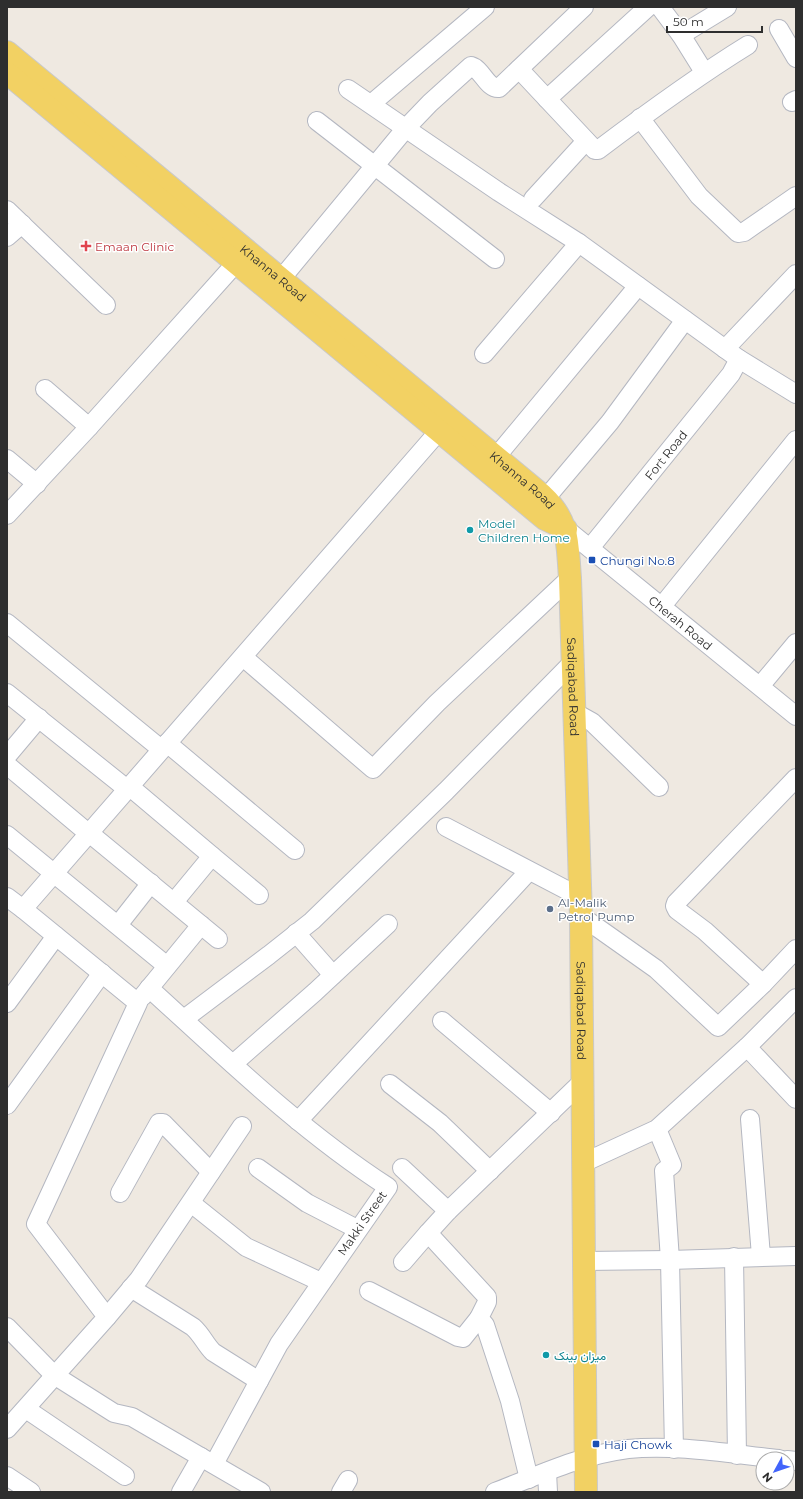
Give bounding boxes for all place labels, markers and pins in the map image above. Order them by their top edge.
place label: Emaan Clinic [95,239,174,254]
marker: Emaan Clinic [80,240,92,252]
place label: Model Children Home [478,516,570,545]
marker: Model Children Home [465,525,475,535]
place label: Chungi No.8 [600,553,675,568]
marker: Chungi No.8 [587,555,597,565]
place label: Al-Malik Petrol Pump [558,895,635,924]
marker: Al-Malik Petrol Pump [545,904,555,914]
place label: میزان بینک [554,1348,606,1364]
marker: میزان بینک [541,1350,551,1360]
place label: Haji Chowk [604,1437,673,1452]
marker: Haji Chowk [591,1439,601,1449]

